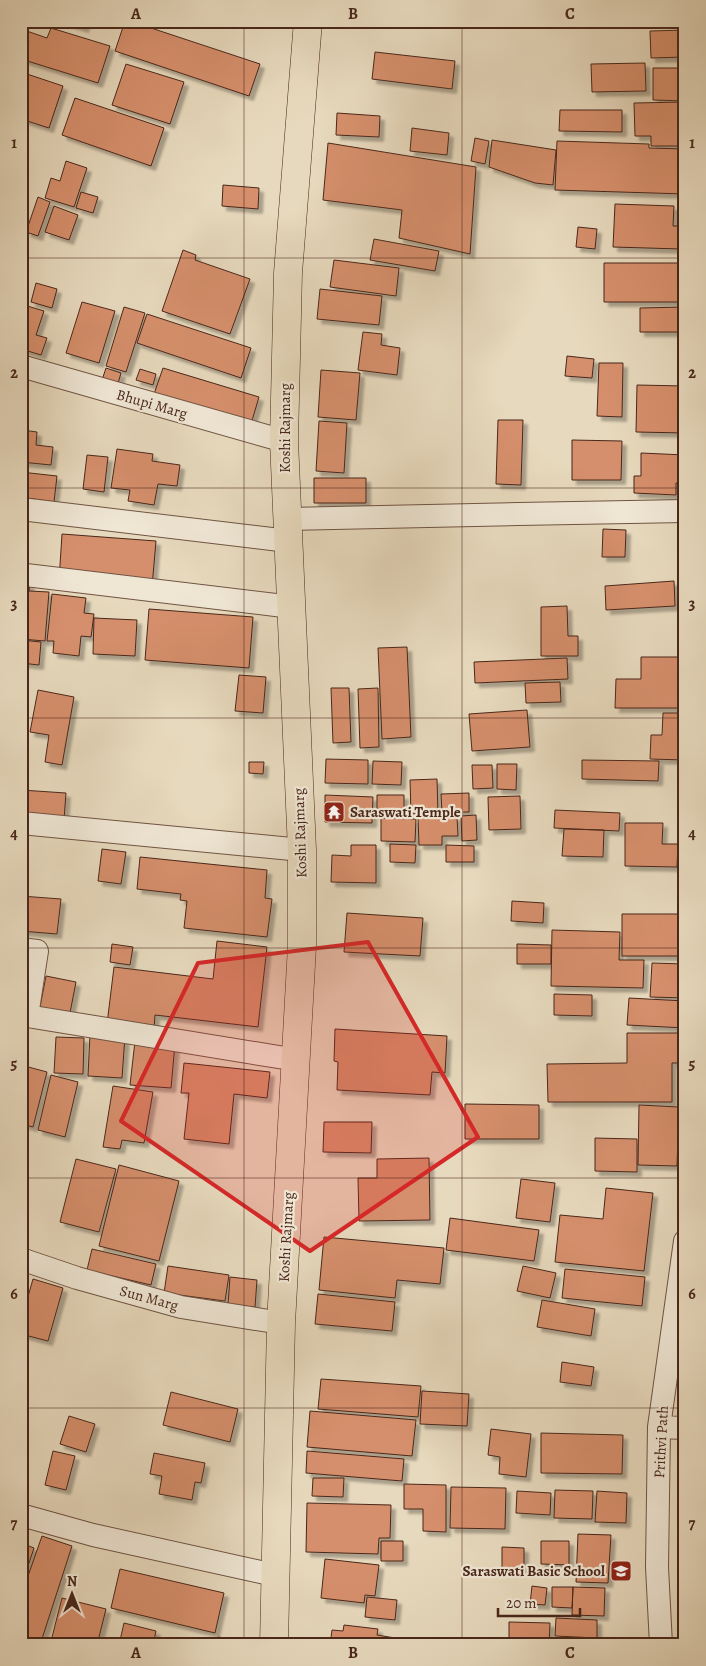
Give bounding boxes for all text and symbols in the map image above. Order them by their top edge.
text: A [130,3,142,25]
text: B [348,3,358,25]
text: C [565,3,575,25]
text: 1 [11,132,17,154]
text: 1 [689,132,695,154]
text: 2 [10,362,18,384]
text: 2 [688,362,696,384]
street label: Koshi Rajmarg [275,383,295,473]
street label: Bhupi Marg [114,384,190,424]
text: 3 [11,593,18,615]
text: 3 [689,593,696,615]
street label: Koshi Rajmarg [288,787,312,878]
temple icon: Saraswati Temple [322,800,346,824]
place label: Saraswati Temple [350,802,461,822]
text: 4 [10,823,18,845]
text: 4 [688,823,696,845]
text: 5 [11,1053,18,1075]
text: 5 [689,1053,696,1075]
street label: Koshi Rajmarg [274,1191,298,1282]
street label: Sun Marg [117,1281,181,1316]
text: 6 [10,1283,18,1305]
text: 6 [688,1283,696,1305]
street label: Prithvi Path [649,1405,673,1479]
text: 7 [11,1513,18,1535]
text: 7 [689,1513,696,1535]
school or university icon: Saraswati Basic School [609,1559,633,1583]
place label: Saraswati Basic School [462,1561,605,1581]
north arrow [48,1568,98,1618]
text: N [67,1572,77,1591]
scale bar [498,1586,581,1618]
text: 20 m [506,1593,537,1613]
text: A [130,1642,142,1664]
text: B [348,1642,358,1664]
text: C [565,1642,575,1664]

